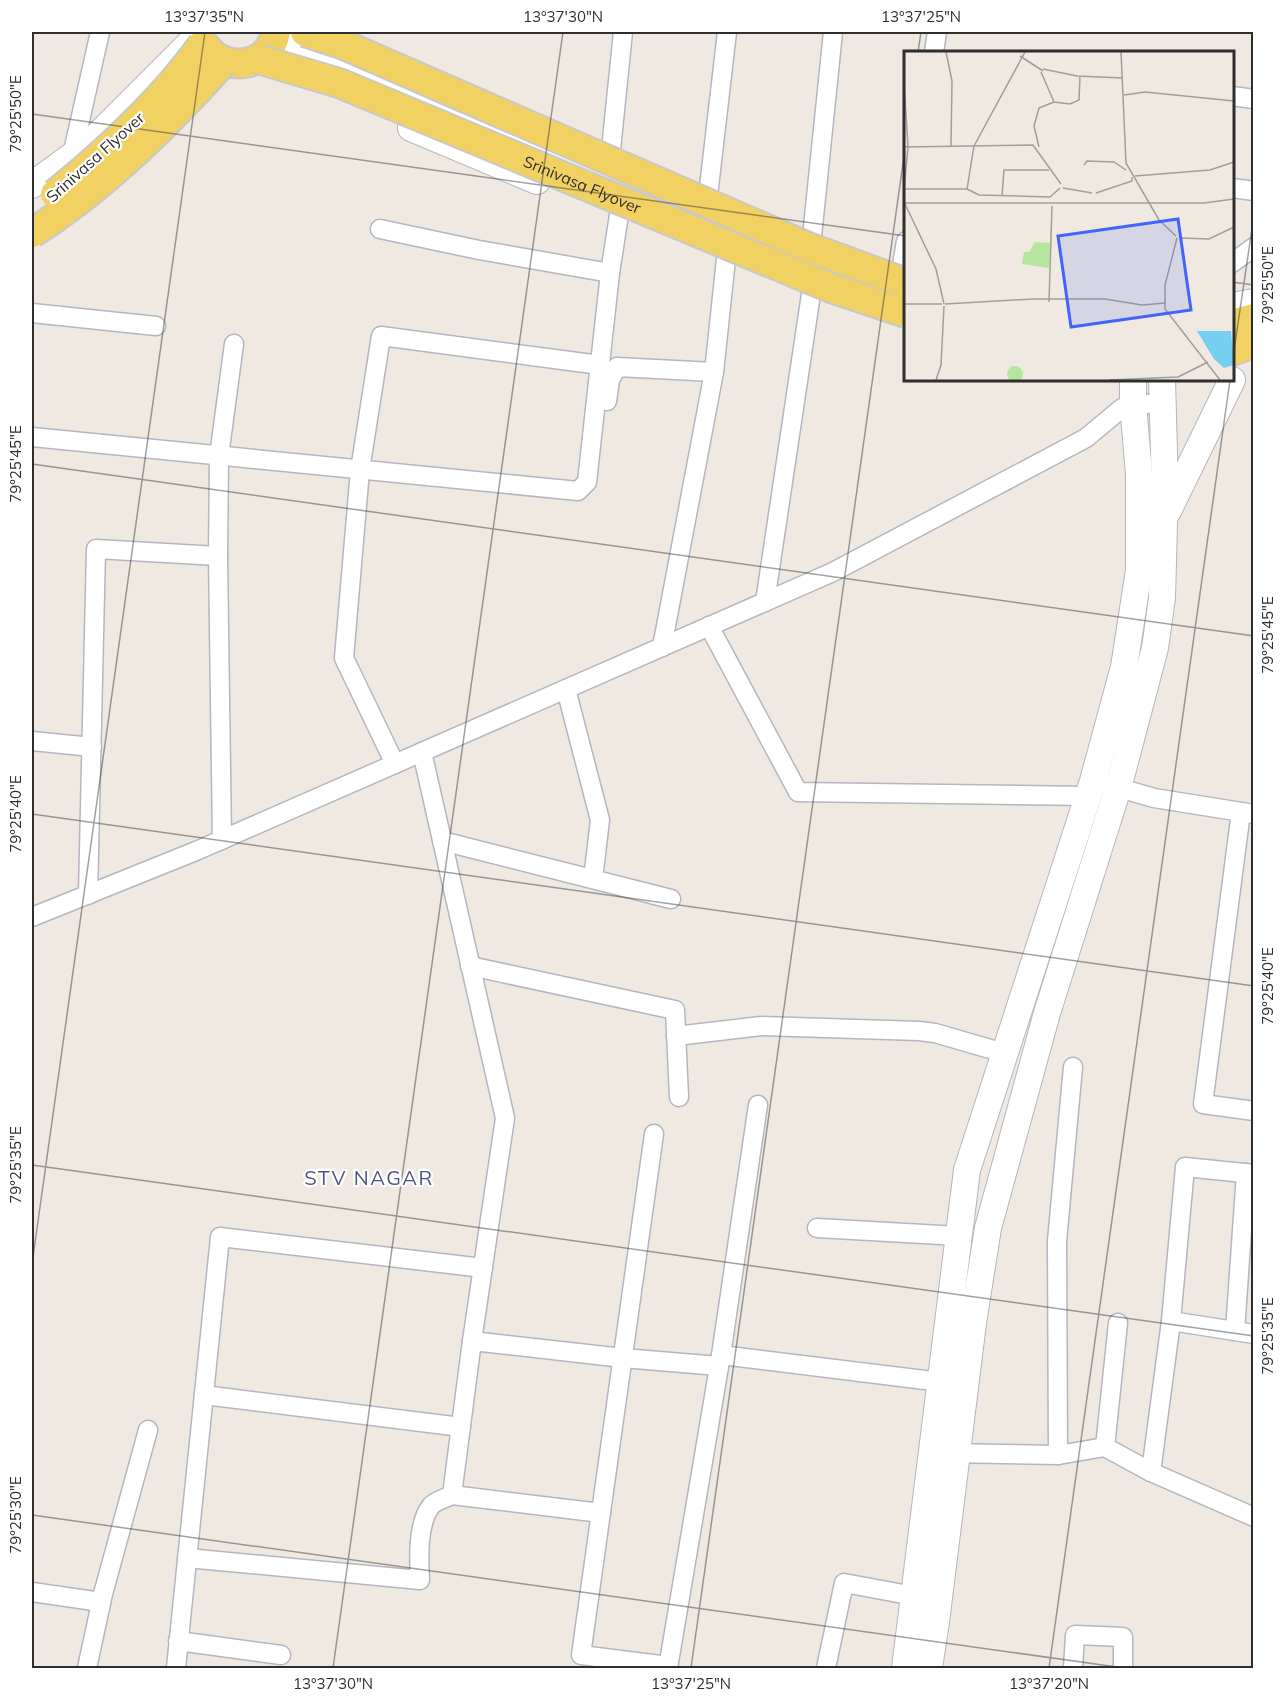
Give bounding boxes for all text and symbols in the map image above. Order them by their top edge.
text: 13°37'35"N [164,7,244,26]
text: 13°37'30"N [523,7,603,26]
text: 13°37'25"N [881,7,961,26]
inset map [904,51,1234,381]
text: 79°25'50"E [6,75,25,153]
street label: Srinivasa Flyover [42,107,148,206]
street label: Srinivasa Flyover [520,151,644,218]
text: 79°25'50"E [1258,246,1277,324]
text: 79°25'45"E [6,425,25,503]
text: 79°25'45"E [1258,596,1277,674]
text: 79°25'40"E [6,775,25,853]
text: 79°25'40"E [1258,947,1277,1025]
text: 79°25'35"E [6,1126,25,1204]
district label: STV NAGAR [304,1165,434,1190]
text: 79°25'35"E [1258,1297,1277,1375]
text: 79°25'30"E [6,1476,25,1554]
text: 13°37'30"N [293,1674,373,1693]
text: 13°37'25"N [651,1674,731,1693]
text: 13°37'20"N [1009,1674,1089,1693]

